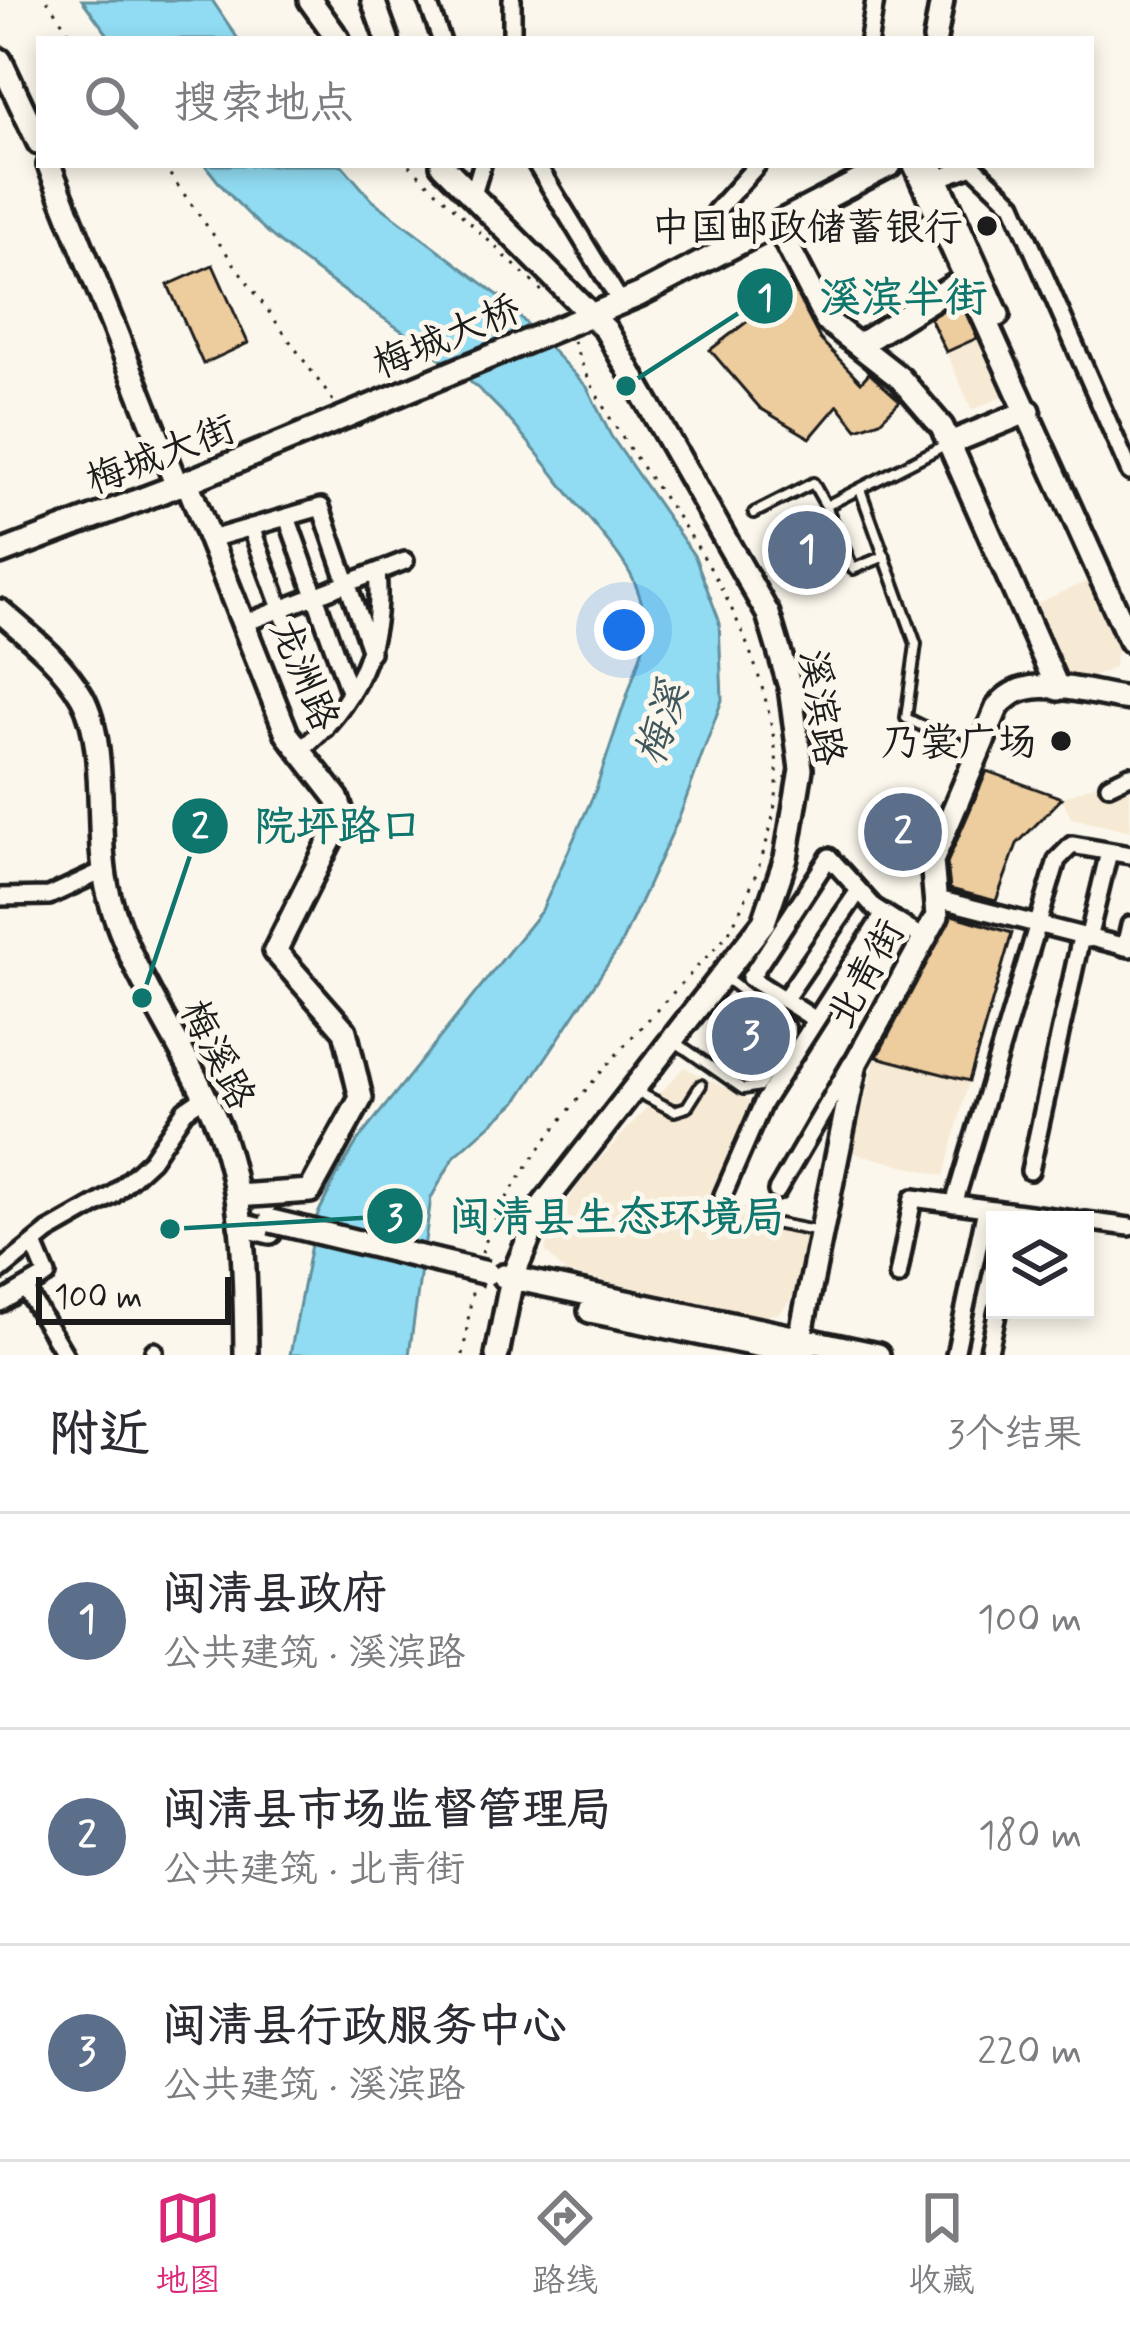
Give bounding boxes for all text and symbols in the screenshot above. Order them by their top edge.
search box [36,36,1094,168]
icon: search [78,69,144,135]
text: 搜索地点 [174,75,354,134]
place label: 中国邮政储蓄银行 [651,204,963,255]
marker: 中国邮政储蓄银行 [974,213,1000,239]
callout: 溪滨半街 [735,257,1011,335]
text: 溪滨半街 [819,272,987,327]
text: 1 [757,276,773,323]
street label: 梅城大桥 [366,284,529,392]
street label: 梅城大街 [79,405,243,508]
pin: 1 [768,505,846,595]
your location [594,600,654,660]
street label: 龙洲路 [256,612,349,739]
street label: 溪滨路 [785,646,854,769]
water label: 梅溪 [624,674,703,773]
place label: 乃裳广场 [881,719,1037,770]
marker: 乃裳广场 [1048,728,1074,754]
callout: 院坪路口 [170,787,446,865]
pin: 2 [864,787,942,877]
text: 院坪路口 [254,801,422,856]
text: 2 [191,805,209,852]
street label: 北青街 [816,911,918,1038]
pin: 3 [712,991,790,1081]
street label: 梅溪路 [167,992,265,1119]
callout: 闽清县生态环境局 [365,1177,809,1255]
text: 闽清县生态环境局 [449,1192,785,1247]
text: 3 [387,1196,404,1243]
map controls [986,1211,1094,1319]
button: layers [986,1211,1094,1319]
scale bar [36,1271,231,1324]
text: 100 m [54,1276,143,1320]
text: 附近 [48,1403,150,1469]
text: 3个结果 [947,1410,1082,1461]
text: 闽清县政府 [162,1566,387,1625]
text: 1 [78,1595,96,1646]
text: 100 m [977,1595,1082,1646]
text: 公共建筑 · 溪滨路 [162,1629,465,1680]
text: 闽清县市场监督管理局 [162,1782,612,1841]
text: 2 [77,1811,97,1862]
text: 180 m [978,1811,1082,1862]
text: 公共建筑 · 北青街 [162,1845,465,1896]
text: 闽清县行政服务中心 [162,1998,567,2057]
text: 3 [78,2027,96,2078]
text: 220 m [977,2027,1082,2078]
text: 公共建筑 · 溪滨路 [162,2061,465,2112]
tab: 地图 [155,2185,221,2304]
tab: 路线 [532,2185,598,2304]
tab: 收藏 [909,2185,975,2304]

